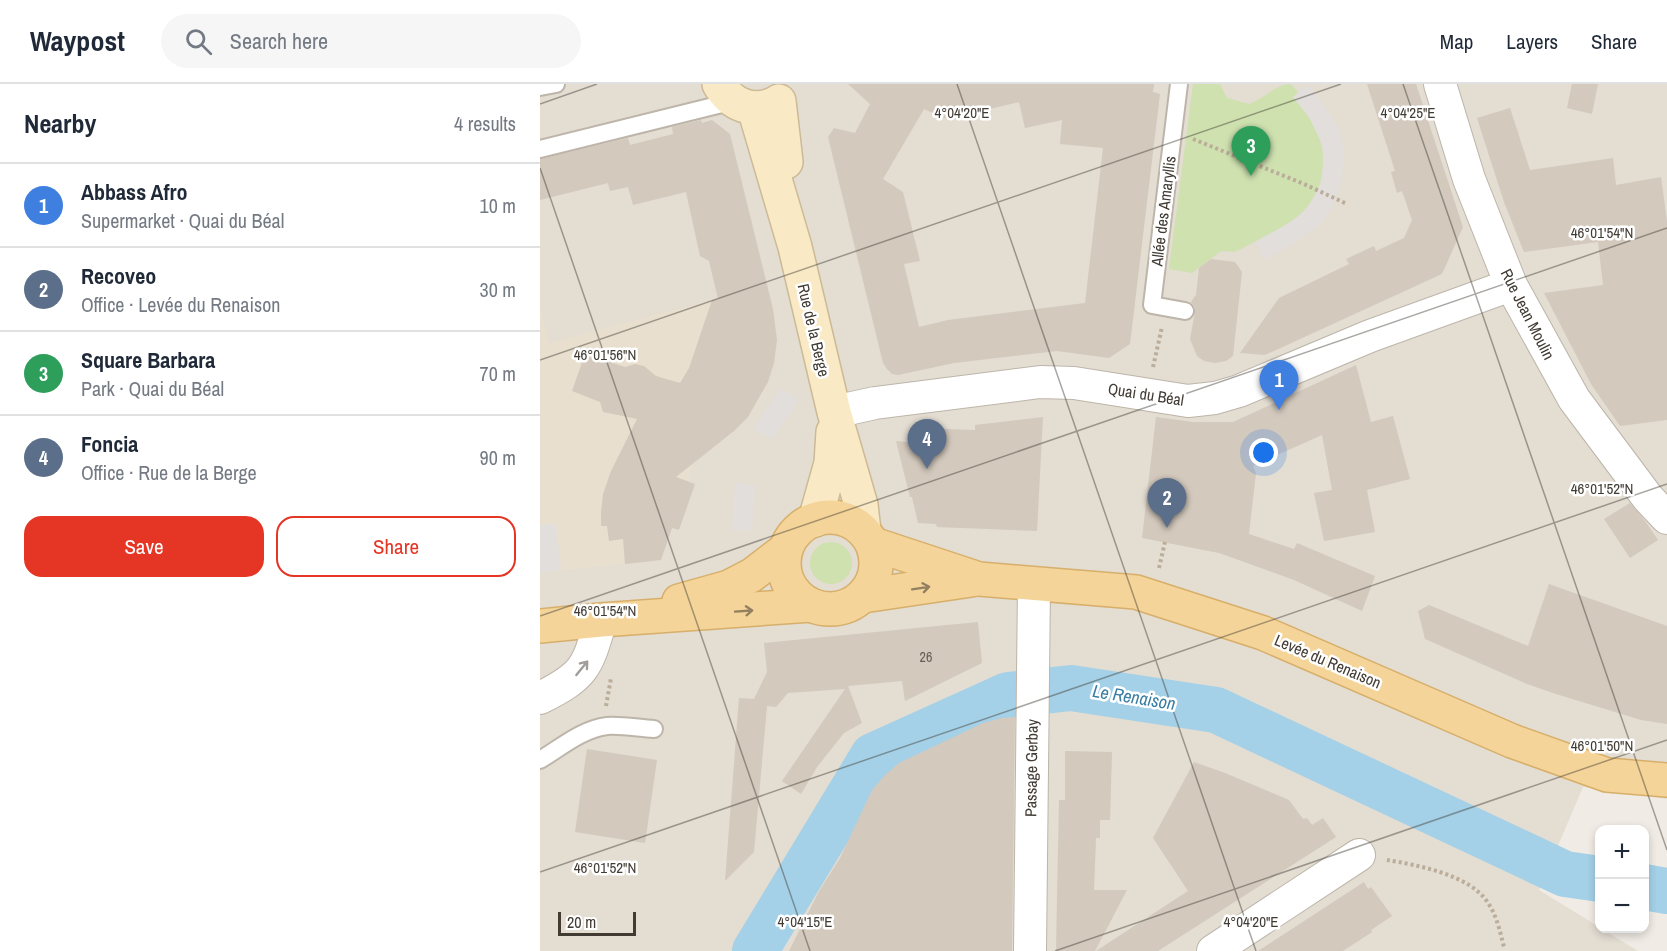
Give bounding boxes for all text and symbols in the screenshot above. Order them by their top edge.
search box [161,14,581,68]
text: Waypost [30,22,125,60]
icon: search [182,25,215,58]
text: Search here [230,26,328,56]
text: Map [1440,27,1473,56]
text: Layers [1506,27,1558,56]
text: Share [1591,27,1637,56]
text: 4°04'20"E [934,102,990,123]
text: 4°04'25"E [1380,102,1436,123]
text: Nearby [24,106,96,141]
text: 4 results [454,110,516,137]
pin: 3 [1232,126,1270,176]
street label: Allée des Amaryllis [1145,155,1181,268]
text: Abbass Afro [81,177,188,207]
text: 1 [39,192,48,219]
text: 10 m [480,192,516,219]
text: Supermarket · Quai du Béal [81,207,284,234]
text: 46°01'54"N [1571,222,1633,243]
text: Recoveo [81,261,156,291]
street label: Rue Jean Moulin [1496,265,1560,363]
text: 2 [39,276,48,303]
text: 30 m [480,276,516,303]
street label: Rue de la Berge [793,281,835,379]
text: Office · Levée du Renaison [81,291,280,318]
text: 46°01'56"N [574,344,636,365]
text: Square Barbara [81,345,215,375]
text: 3 [39,360,48,387]
text: 70 m [480,360,516,387]
pin: 1 [1260,360,1298,410]
text: Park · Quai du Béal [81,375,224,402]
street label: Quai du Béal [1106,377,1186,411]
pin: 4 [908,420,946,469]
text: Foncia [81,429,138,459]
your location [1249,438,1278,467]
text: 4 [39,444,48,471]
text: 90 m [480,444,516,471]
text: Office · Rue de la Berge [81,459,257,486]
pin: 2 [1148,478,1186,528]
text: 46°01'52"N [1571,478,1633,499]
button: Save [24,516,264,577]
button: Share [276,516,516,577]
one-way arrow [910,582,930,593]
text: 46°01'54"N [574,600,636,621]
one-way arrow [733,605,753,616]
street label: Levée du Renaison [1271,629,1385,693]
house number: 26 [920,648,932,666]
one-way arrow [576,660,589,676]
water label: Le Renaison [1091,678,1177,716]
street label: Passage Gerbay [1019,719,1043,817]
text: 46°01'50"N [1571,735,1633,756]
map controls [1595,825,1649,933]
button: + [1595,825,1649,879]
text: 46°01'52"N [574,857,636,878]
button: − [1595,879,1649,933]
scale bar [558,909,636,936]
text: 20 m [567,911,596,933]
text: 4°04'15"E [777,911,833,932]
text: 4°04'20"E [1223,911,1279,932]

